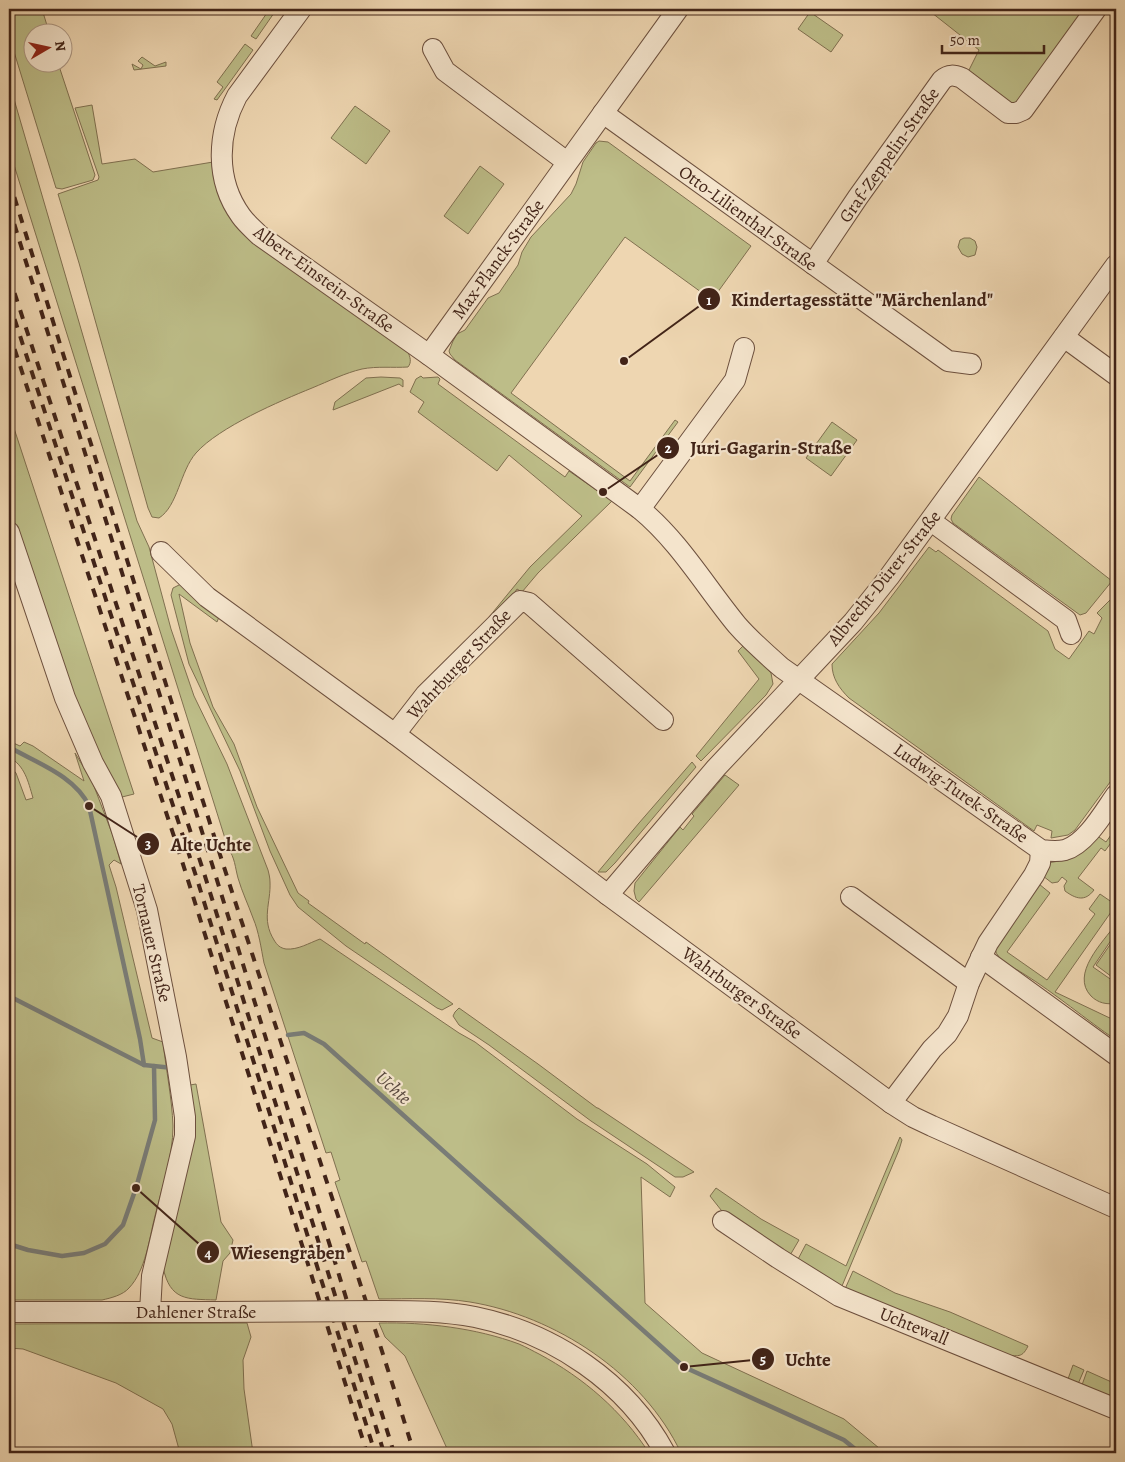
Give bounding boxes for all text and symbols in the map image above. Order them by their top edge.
north arrow [22,22,72,72]
scale bar [942,22,1045,54]
text: 50 m [950,30,980,50]
text: N [50,40,71,53]
street label: Graf-Zeppelin-Straße [833,83,945,227]
street label: Otto-Lilienthal-Straße [674,160,822,276]
street label: Max-Planck-Straße [446,194,550,324]
street label: Albert-Einstein-Straße [248,219,399,338]
callout: Kindertagesstätte "Märchenland" [696,282,1004,316]
text: Kindertagesstätte "Märchenland" [731,287,993,313]
text: 1 [706,290,712,310]
callout: Juri-Gagarin-Straße [655,431,862,465]
text: Juri-Gagarin-Straße [690,435,852,461]
text: 2 [664,438,672,458]
street label: Albrecht-Dürer-Straße [821,505,946,652]
street label: Wahrburger Straße [401,604,516,725]
street label: Ludwig-Turek-Straße [889,738,1033,848]
callout: Alte Uchte [136,827,262,861]
text: Alte Uchte [170,832,252,858]
text: 3 [145,834,151,854]
street label: Tornauer Straße [127,882,177,1004]
street label: Wahrburger Straße [676,941,807,1045]
water label: Uchte [370,1065,417,1111]
callout: Wiesengraben [196,1235,355,1269]
text: Wiesengraben [230,1240,346,1266]
text: 4 [204,1243,212,1263]
street label: Dahlener Straße [136,1300,256,1324]
street label: Uchtewall [876,1301,953,1351]
callout: Uchte [750,1342,841,1376]
text: Uchte [785,1347,831,1373]
text: 5 [760,1349,766,1369]

